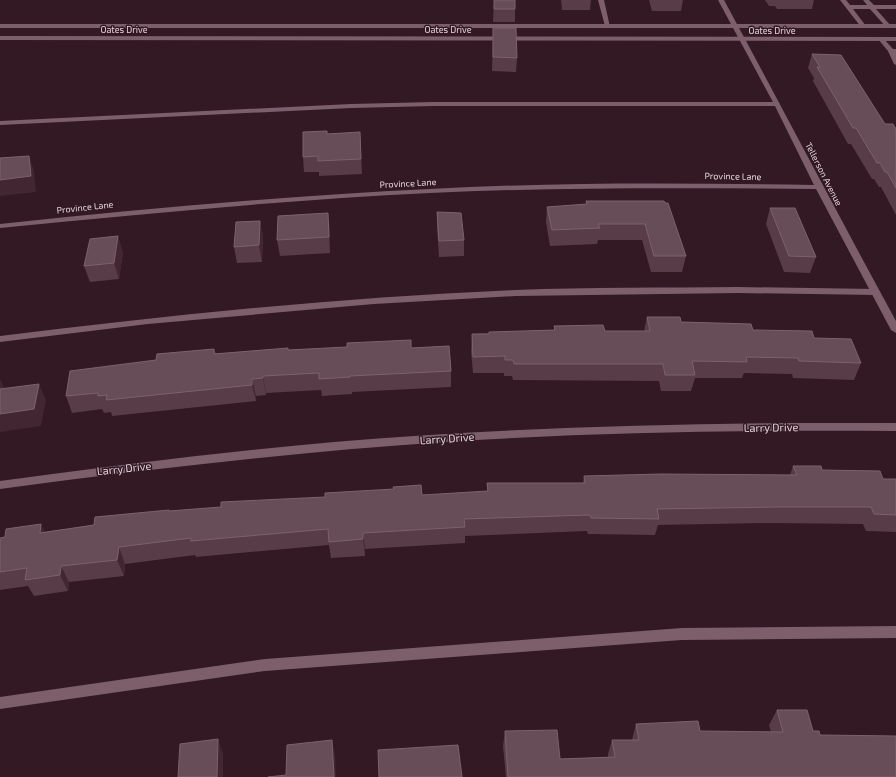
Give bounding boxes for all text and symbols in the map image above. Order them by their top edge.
street label: Oates Drive [100,24,148,35]
street label: Oates Drive [424,24,472,35]
street label: Oates Drive [748,25,796,36]
street label: Tellerson Avenue [803,140,845,208]
street label: Province Lane [704,170,762,182]
street label: Province Lane [379,176,437,190]
street label: Province Lane [56,199,114,215]
street label: Larry Drive [744,420,799,434]
street label: Larry Drive [419,430,475,446]
street label: Larry Drive [96,459,152,477]

